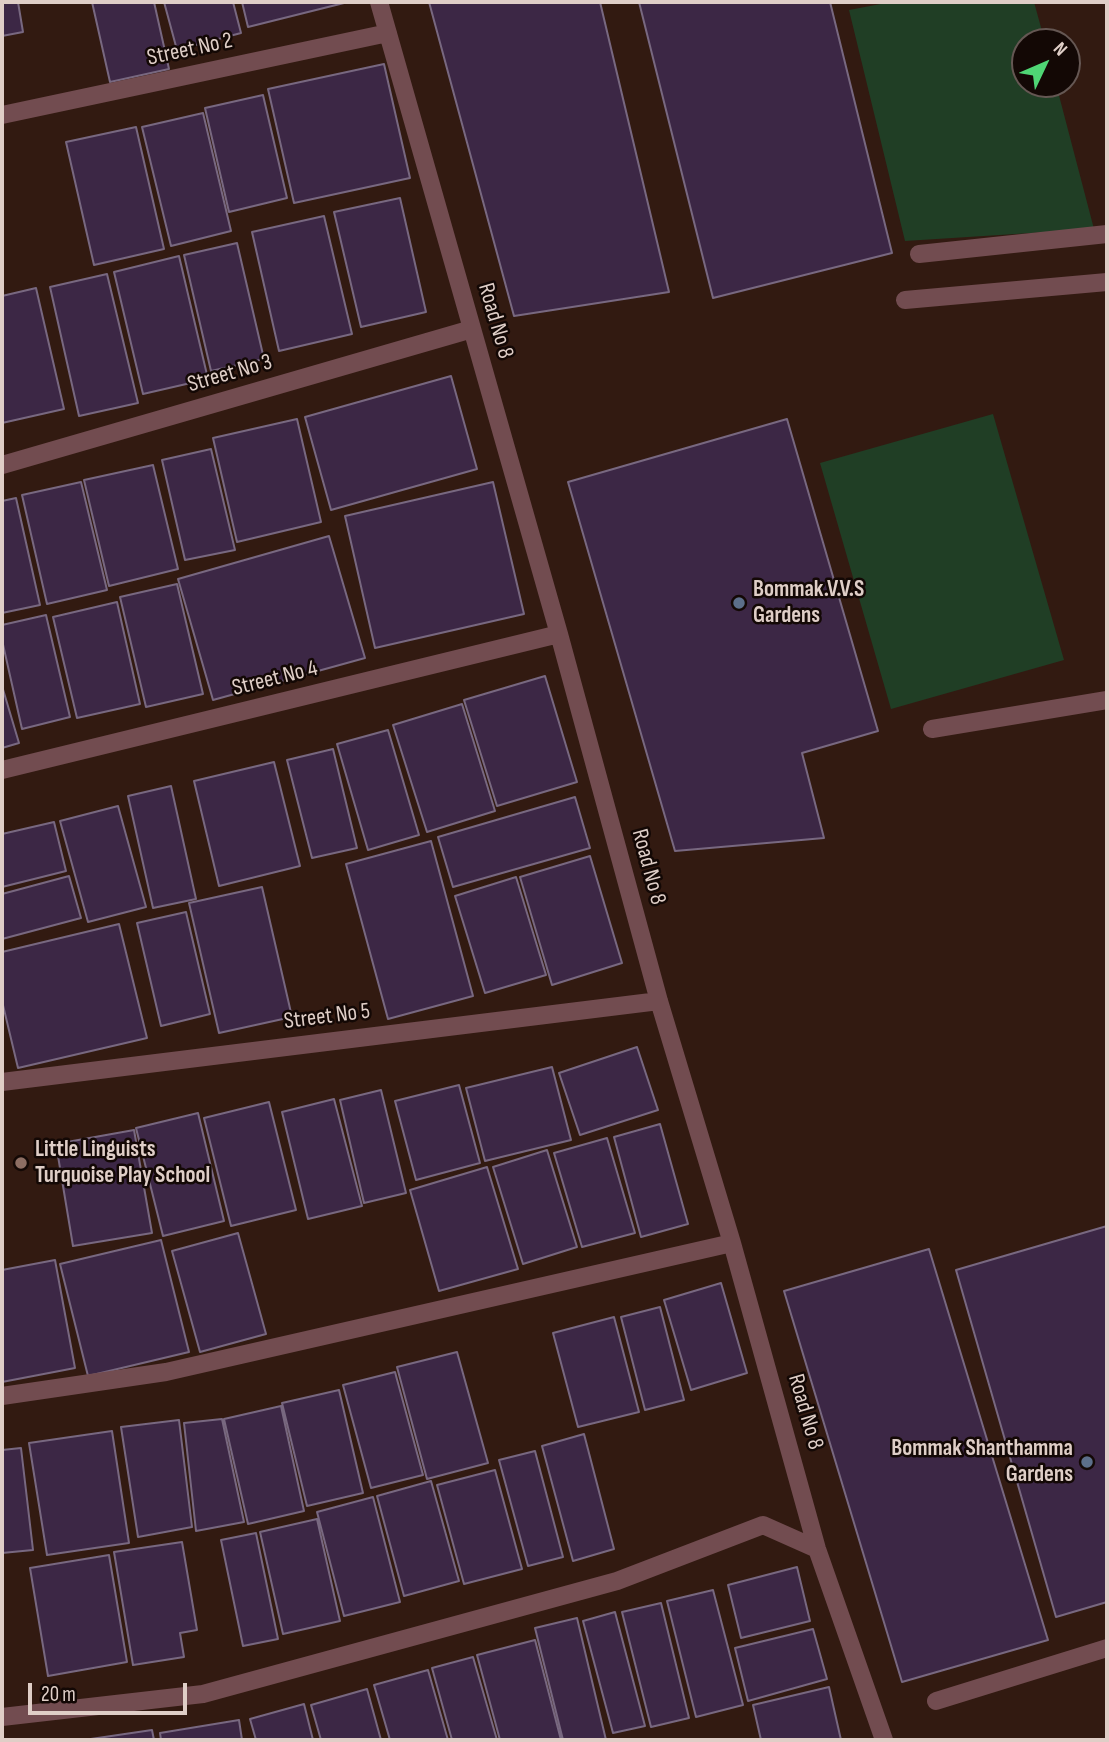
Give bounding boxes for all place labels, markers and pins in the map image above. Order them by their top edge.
place label: Bommak.V.V.S Gardens [753,576,864,630]
marker: Bommak.V.V.S Gardens [731,595,747,611]
place label: Little Linguists Turquoise Play School [35,1136,210,1190]
marker: Little Linguists Turquoise Play School [13,1155,29,1171]
place label: Bommak Shanthamma Gardens [891,1435,1073,1489]
marker: Bommak Shanthamma Gardens [1079,1454,1095,1470]

